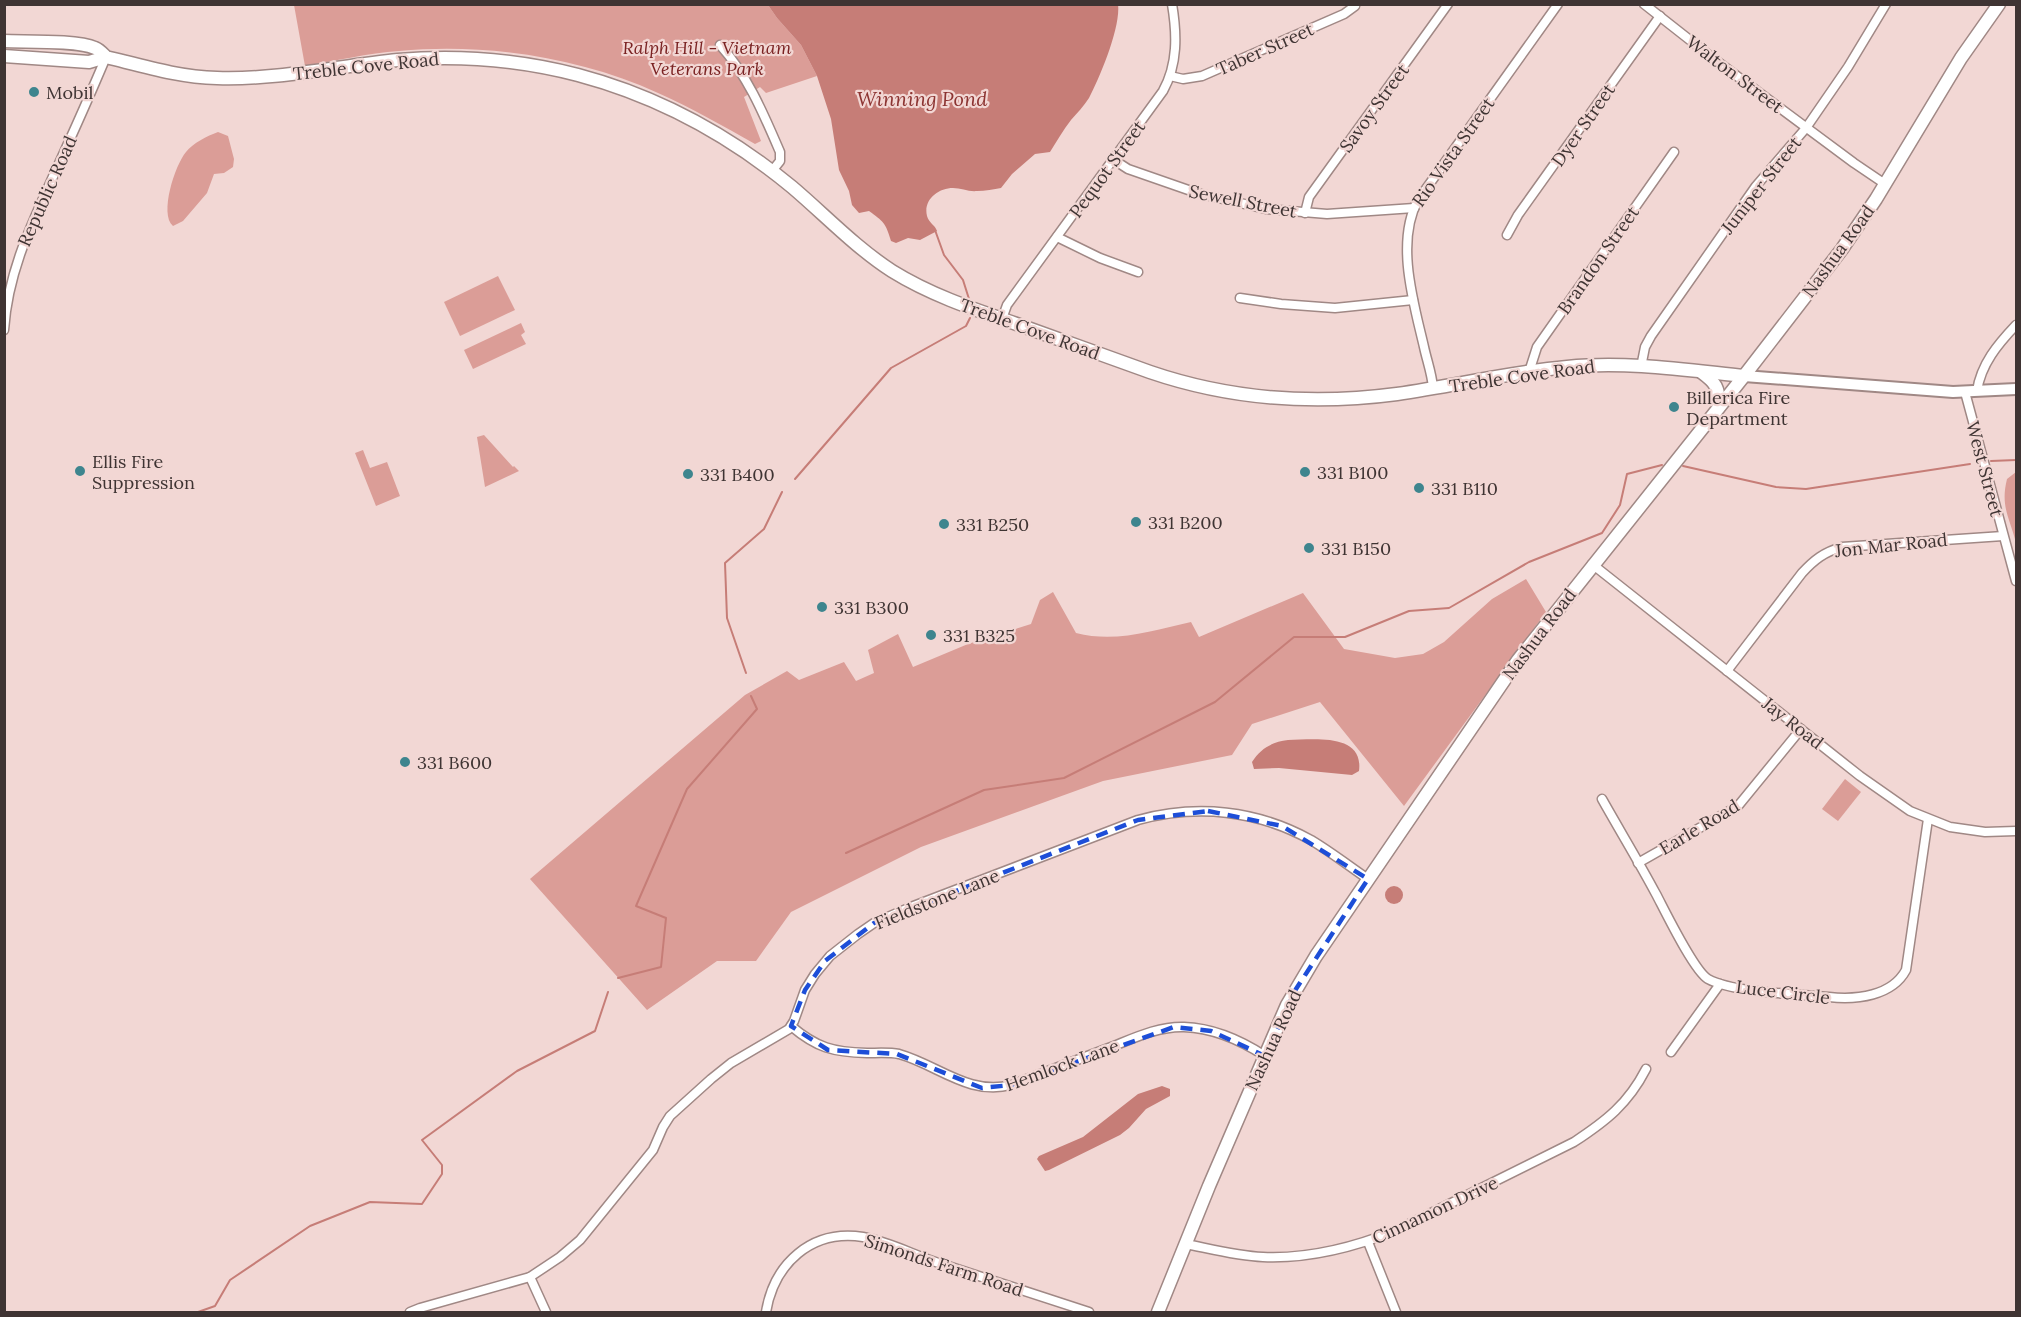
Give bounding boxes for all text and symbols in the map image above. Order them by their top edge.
street label: Taber Street [1213,17,1317,81]
street label: Walton Street [1682,30,1788,118]
park label: Ralph Hill - Vietnam Veterans Park [623,36,792,80]
street label: Treble Cove Road [292,47,440,85]
street label: Savoy Street [1334,59,1414,157]
street label: Dyer Street [1546,79,1620,171]
place label: Mobil [46,81,93,104]
marker: Mobil [27,85,41,99]
water label: Winning Pond [857,86,988,111]
street label: Rio Vista Street [1407,93,1499,211]
street label: Pequot Street [1064,116,1150,222]
street label: Republic Road [12,132,82,250]
street label: Juniper Street [1715,132,1806,239]
street label: Sewell Street [1187,179,1299,223]
street label: Nashua Road [1797,200,1879,302]
street label: Brandon Street [1552,201,1644,319]
street label: Treble Cove Road [957,293,1103,365]
street label: Treble Cove Road [1448,354,1597,398]
place label: Billerica Fire Department [1686,386,1791,430]
marker: Billerica Fire Department [1667,400,1681,414]
street label: West Street [1961,419,2009,519]
place label: Ellis Fire Suppression [92,450,195,494]
place label: 331 B100 [1317,461,1388,484]
place label: 331 B400 [700,463,775,486]
marker: Ellis Fire Suppression [73,464,87,478]
marker: 331 B100 [1298,465,1312,479]
marker: 331 B400 [681,467,695,481]
place label: 331 B110 [1431,477,1498,500]
marker: 331 B110 [1412,481,1426,495]
place label: 331 B200 [1148,511,1223,534]
place label: 331 B250 [956,513,1029,536]
marker: 331 B200 [1129,515,1143,529]
marker: 331 B250 [937,517,951,531]
street label: Jon Mar Road [1833,528,1949,562]
place label: 331 B150 [1321,537,1391,560]
marker: 331 B150 [1302,541,1316,555]
street label: Nashua Road [1497,584,1581,684]
place label: 331 B300 [834,596,909,619]
marker: 331 B300 [815,600,829,614]
place label: 331 B325 [943,624,1015,647]
marker: 331 B325 [924,628,938,642]
street label: Jay Road [1757,691,1828,754]
place label: 331 B600 [417,751,492,774]
marker: 331 B600 [398,755,412,769]
street label: Earle Road [1655,794,1743,860]
street label: Fieldstone Lane [871,863,1003,934]
street label: Luce Circle [1735,975,1832,1009]
street label: Nashua Road [1240,986,1306,1094]
street label: Hemlock Lane [1002,1034,1122,1096]
street label: Cinnamon Drive [1368,1171,1502,1249]
street label: Simonds Farm Road [862,1229,1026,1302]

